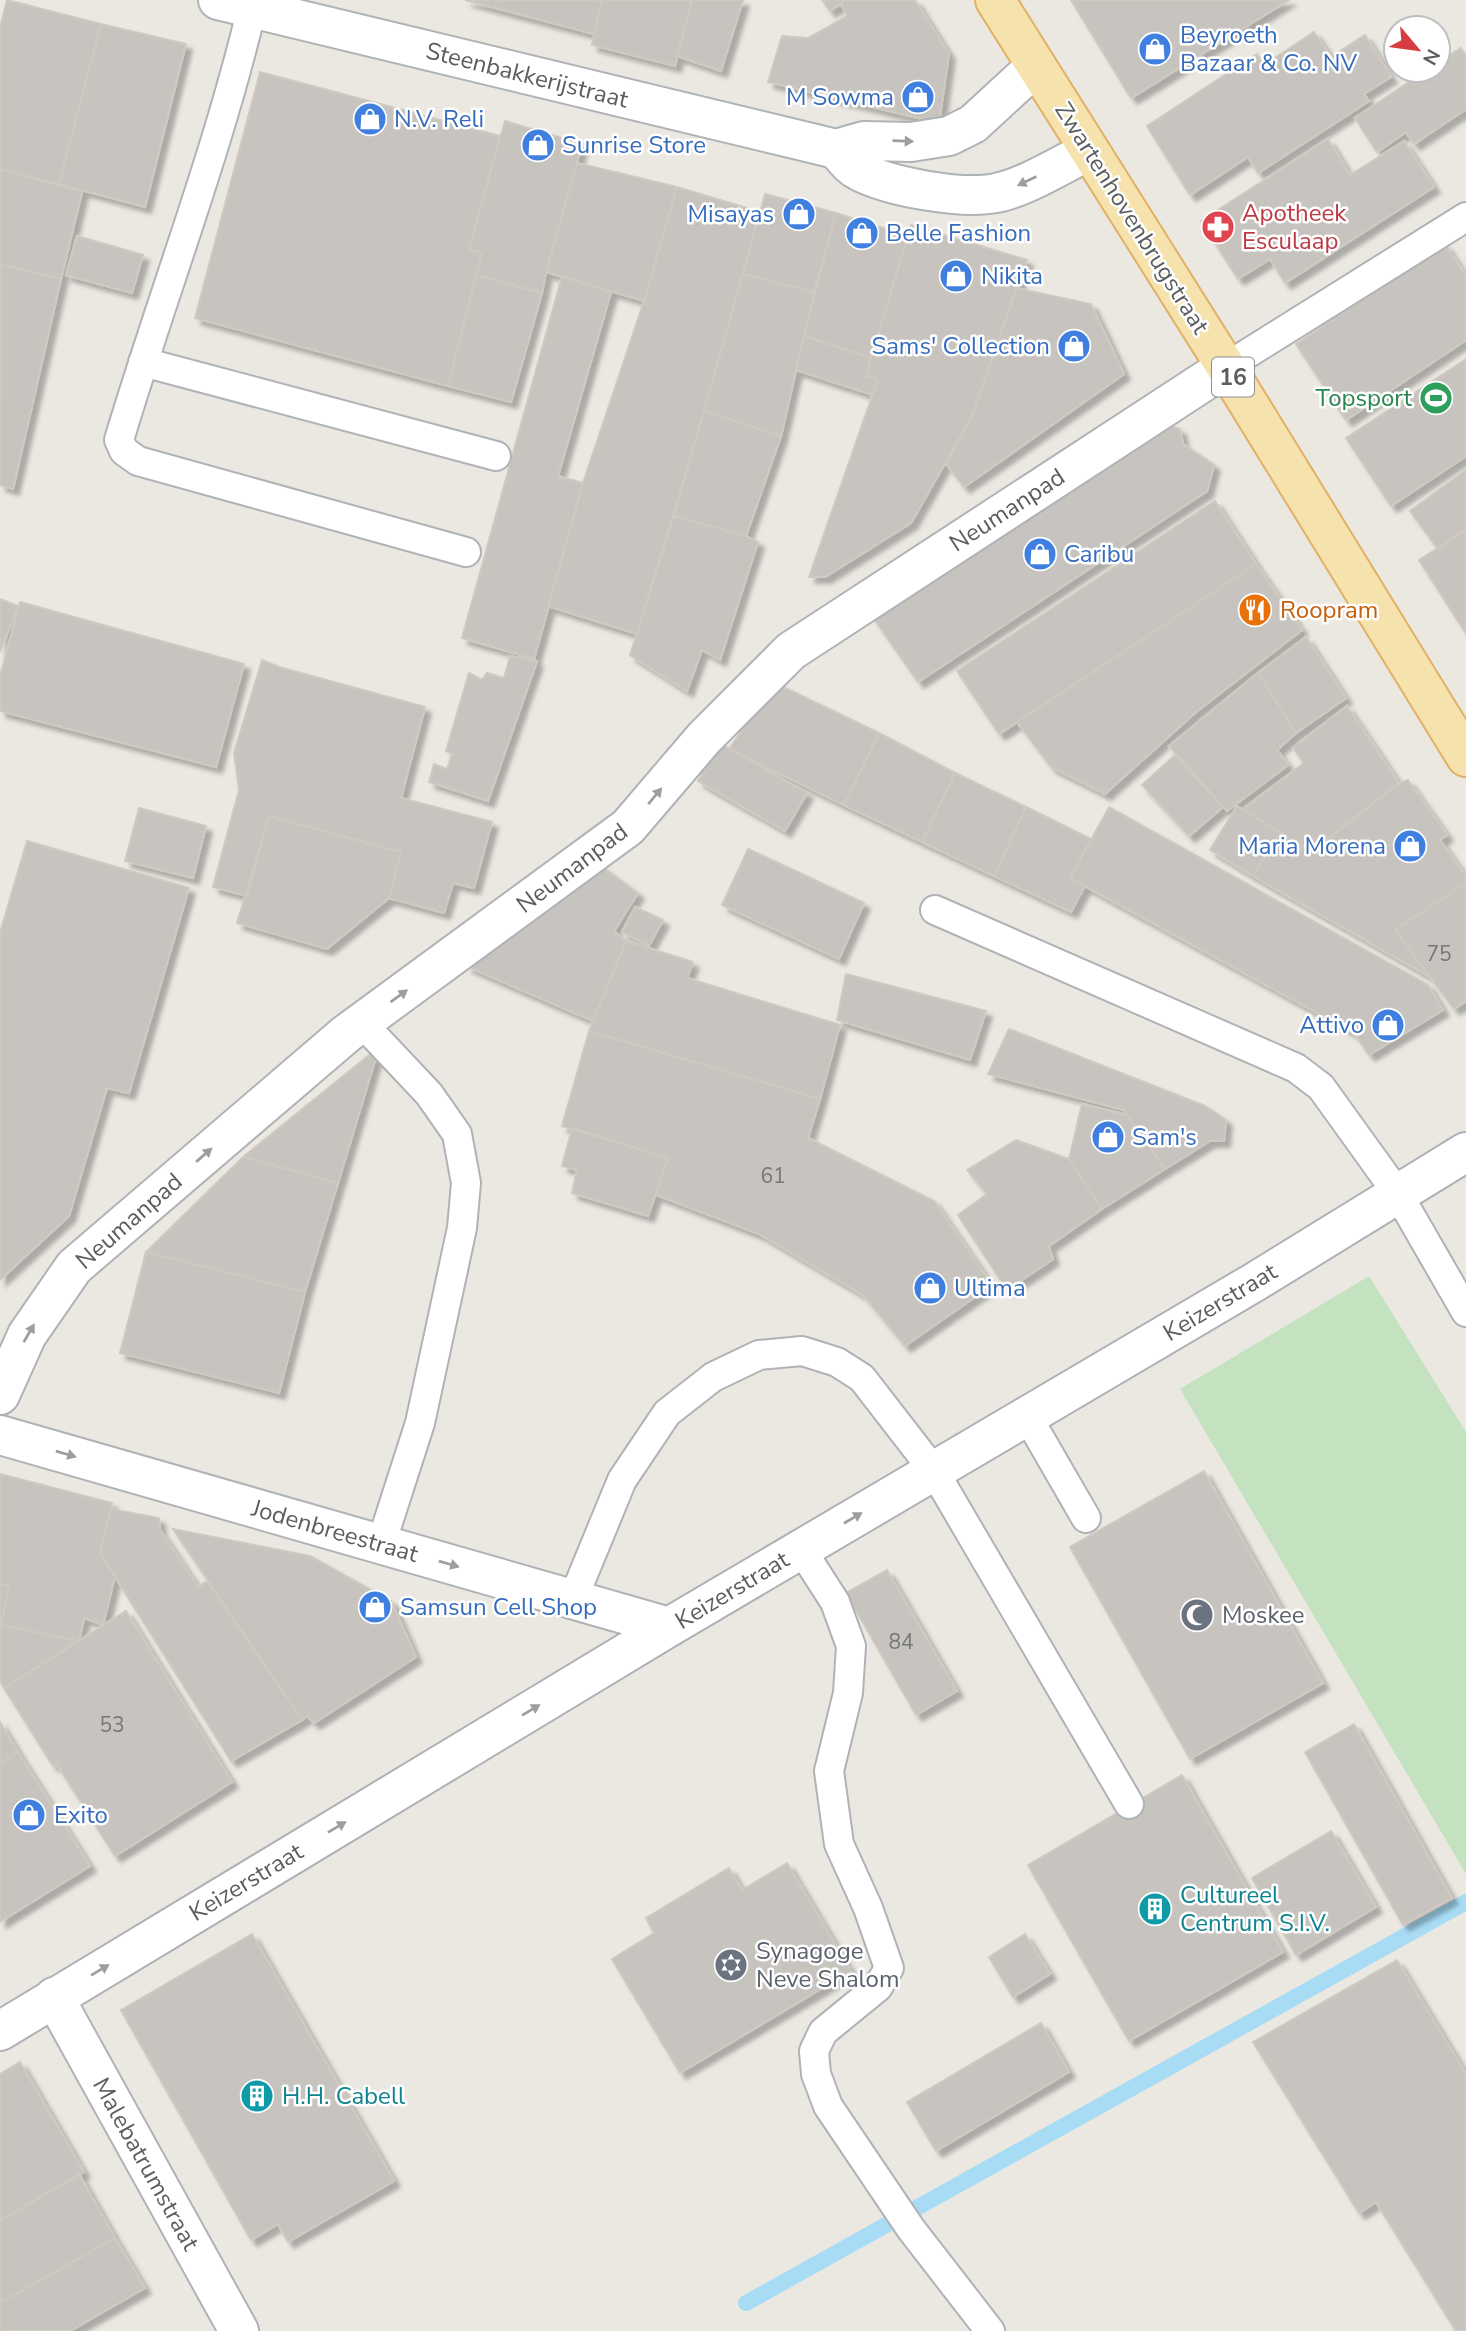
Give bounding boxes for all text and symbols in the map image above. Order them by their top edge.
north arrow [1382,14,1452,84]
place label: Beyroeth Bazaar & Co. NV [1180,19,1357,79]
shop icon: Beyroeth Bazaar & Co. NV [1136,30,1174,68]
street label: Steenbakkerijstraat [423,34,632,116]
text: N [1416,44,1446,69]
shop icon: M Sowma [899,78,937,116]
place label: M Sowma [786,81,894,113]
street label: Zwartenhovenbrugstraat [1048,96,1217,340]
shop icon: N.V. Reli [351,100,389,138]
place label: N.V. Reli [394,103,484,135]
shop icon: Sunrise Store [519,126,557,164]
place label: Sunrise Store [562,129,706,161]
one-way arrow [892,136,914,147]
one-way arrow [1017,176,1038,187]
shop icon: Misayas [780,195,818,233]
place label: Apotheek Esculaap [1242,197,1347,257]
place label: Misayas [687,198,774,230]
pharmacy icon: Apotheek Esculaap [1199,208,1237,246]
shop icon: Belle Fashion [843,214,881,252]
place label: Belle Fashion [886,217,1031,249]
shop icon: Nikita [937,257,975,295]
place label: Nikita [981,260,1043,292]
shop icon: Sams' Collection [1055,327,1093,365]
place label: Sams' Collection [871,330,1050,362]
road number: 16 [1212,358,1254,396]
sports icon: Topsport [1417,379,1455,417]
place label: Topsport [1316,382,1413,414]
street label: Neumanpad [943,461,1071,559]
shop icon: Caribu [1021,535,1059,573]
place label: Caribu [1064,538,1134,570]
restaurant icon: Roopram [1236,591,1274,629]
place label: Roopram [1280,594,1378,626]
one-way arrow [647,787,663,805]
street label: Neumanpad [510,816,634,920]
shop icon: Maria Morena [1391,827,1429,865]
place label: Maria Morena [1238,830,1386,862]
house number: 75 [1426,940,1452,968]
one-way arrow [390,989,408,1003]
shop icon: Attivo [1369,1006,1407,1044]
place label: Attivo [1299,1009,1364,1041]
shop icon: Sam's [1089,1118,1127,1156]
place label: Sam's [1132,1121,1197,1153]
one-way arrow [195,1148,213,1163]
house number: 61 [760,1162,786,1190]
street label: Neumanpad [69,1166,189,1276]
street label: Keizerstraat [1157,1255,1283,1349]
shop icon: Ultima [911,1269,949,1307]
place label: Ultima [954,1272,1026,1304]
one-way arrow [23,1324,35,1343]
one-way arrow [55,1449,76,1459]
street label: Jodenbreestraat [247,1492,422,1570]
one-way arrow [844,1512,863,1524]
street label: Keizerstraat [669,1543,795,1637]
one-way arrow [439,1559,460,1569]
shop icon: Samsun Cell Shop [356,1588,394,1626]
place label: Samsun Cell Shop [400,1591,597,1623]
mosque icon: Moskee [1178,1596,1216,1634]
place label: Moskee [1222,1599,1305,1631]
house number: 84 [888,1628,914,1656]
one-way arrow [522,1703,541,1716]
house number: 53 [99,1711,125,1739]
shop icon: Exito [10,1796,48,1834]
place label: Exito [54,1799,108,1831]
one-way arrow [327,1821,346,1833]
street label: Keizerstraat [183,1835,309,1929]
place label: Cultureel Centrum S.I.V. [1180,1879,1330,1939]
building icon: Cultureel Centrum S.I.V. [1136,1890,1174,1928]
place label: Synagoge Neve Shalom [756,1935,899,1995]
synagogue icon: Synagoge Neve Shalom [712,1946,750,1984]
one-way arrow [90,1963,109,1976]
street label: Malebatrumstraat [85,2072,207,2257]
building icon: H.H. Cabell [238,2077,276,2115]
place label: H.H. Cabell [282,2080,405,2112]

